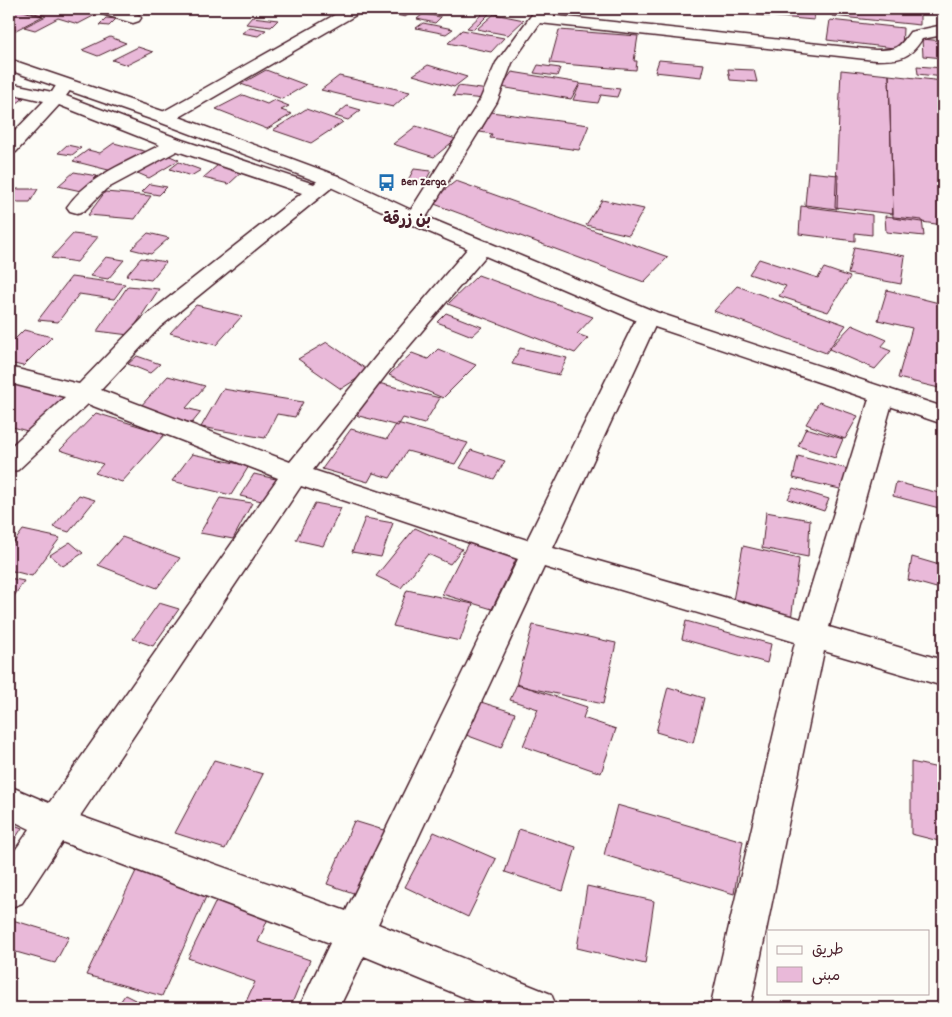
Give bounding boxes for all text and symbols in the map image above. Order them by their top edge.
bus stop icon: Ben Zerga [377,172,397,192]
place label: Ben Zerga [401,174,448,191]
district label: بن زرقة [383,209,431,232]
legend [767,930,930,994]
text: طريق [812,940,844,962]
text: مبنى [812,966,840,988]

